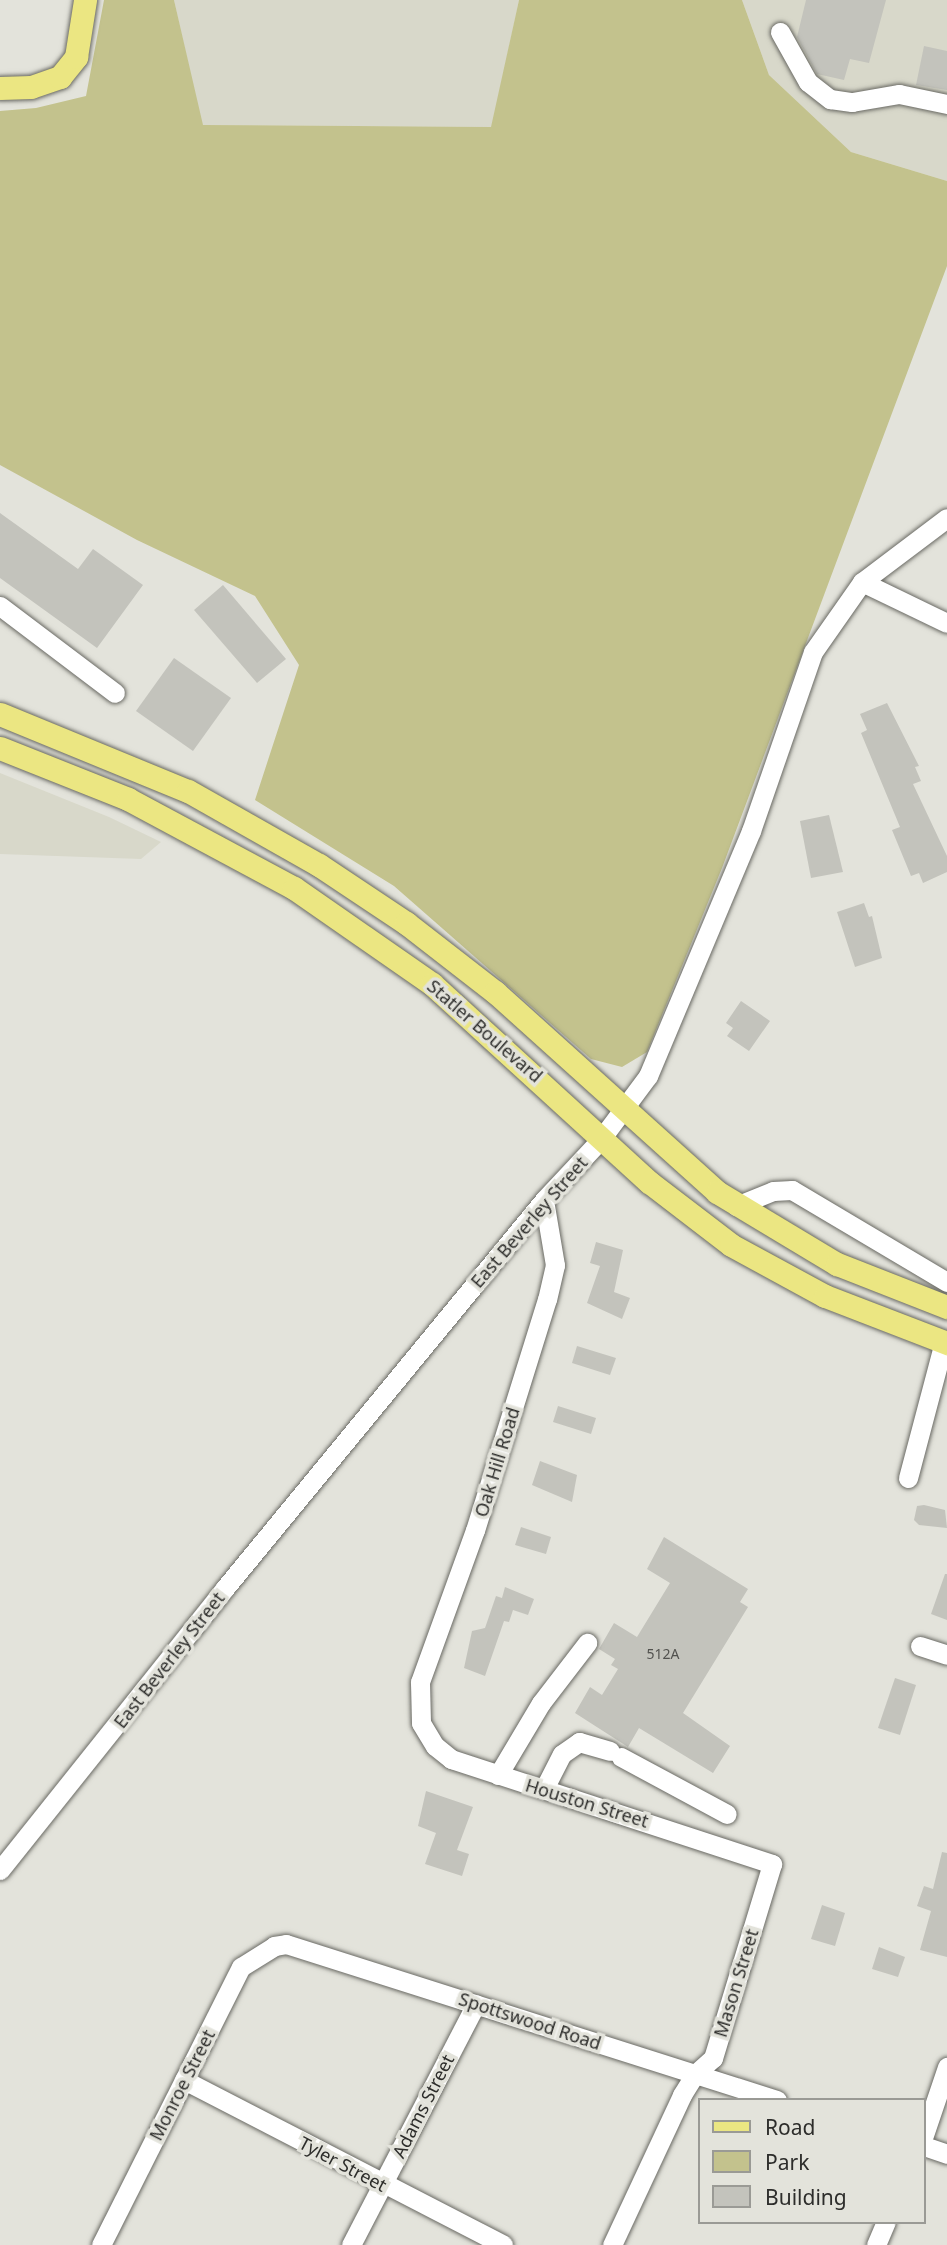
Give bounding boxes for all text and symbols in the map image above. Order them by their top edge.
street label: Statler Boulevard [423,975,547,1087]
street label: East Beverley Street [466,1152,592,1292]
street label: Oak Hill Road [470,1404,524,1520]
street label: East Beverley Street [109,1588,229,1732]
house number: 512A [647,1646,679,1662]
street label: Houston Street [523,1774,651,1832]
street label: Mason Street [709,1926,763,2040]
street label: Spottswood Road [456,1988,604,2054]
street label: Monroe Street [145,2026,219,2144]
street label: Adams Street [388,2051,458,2161]
legend [698,2098,926,2224]
text: Road [765,2113,815,2141]
street label: Tyler Street [296,2132,390,2196]
text: Park [765,2148,809,2176]
text: Building [765,2183,847,2211]

